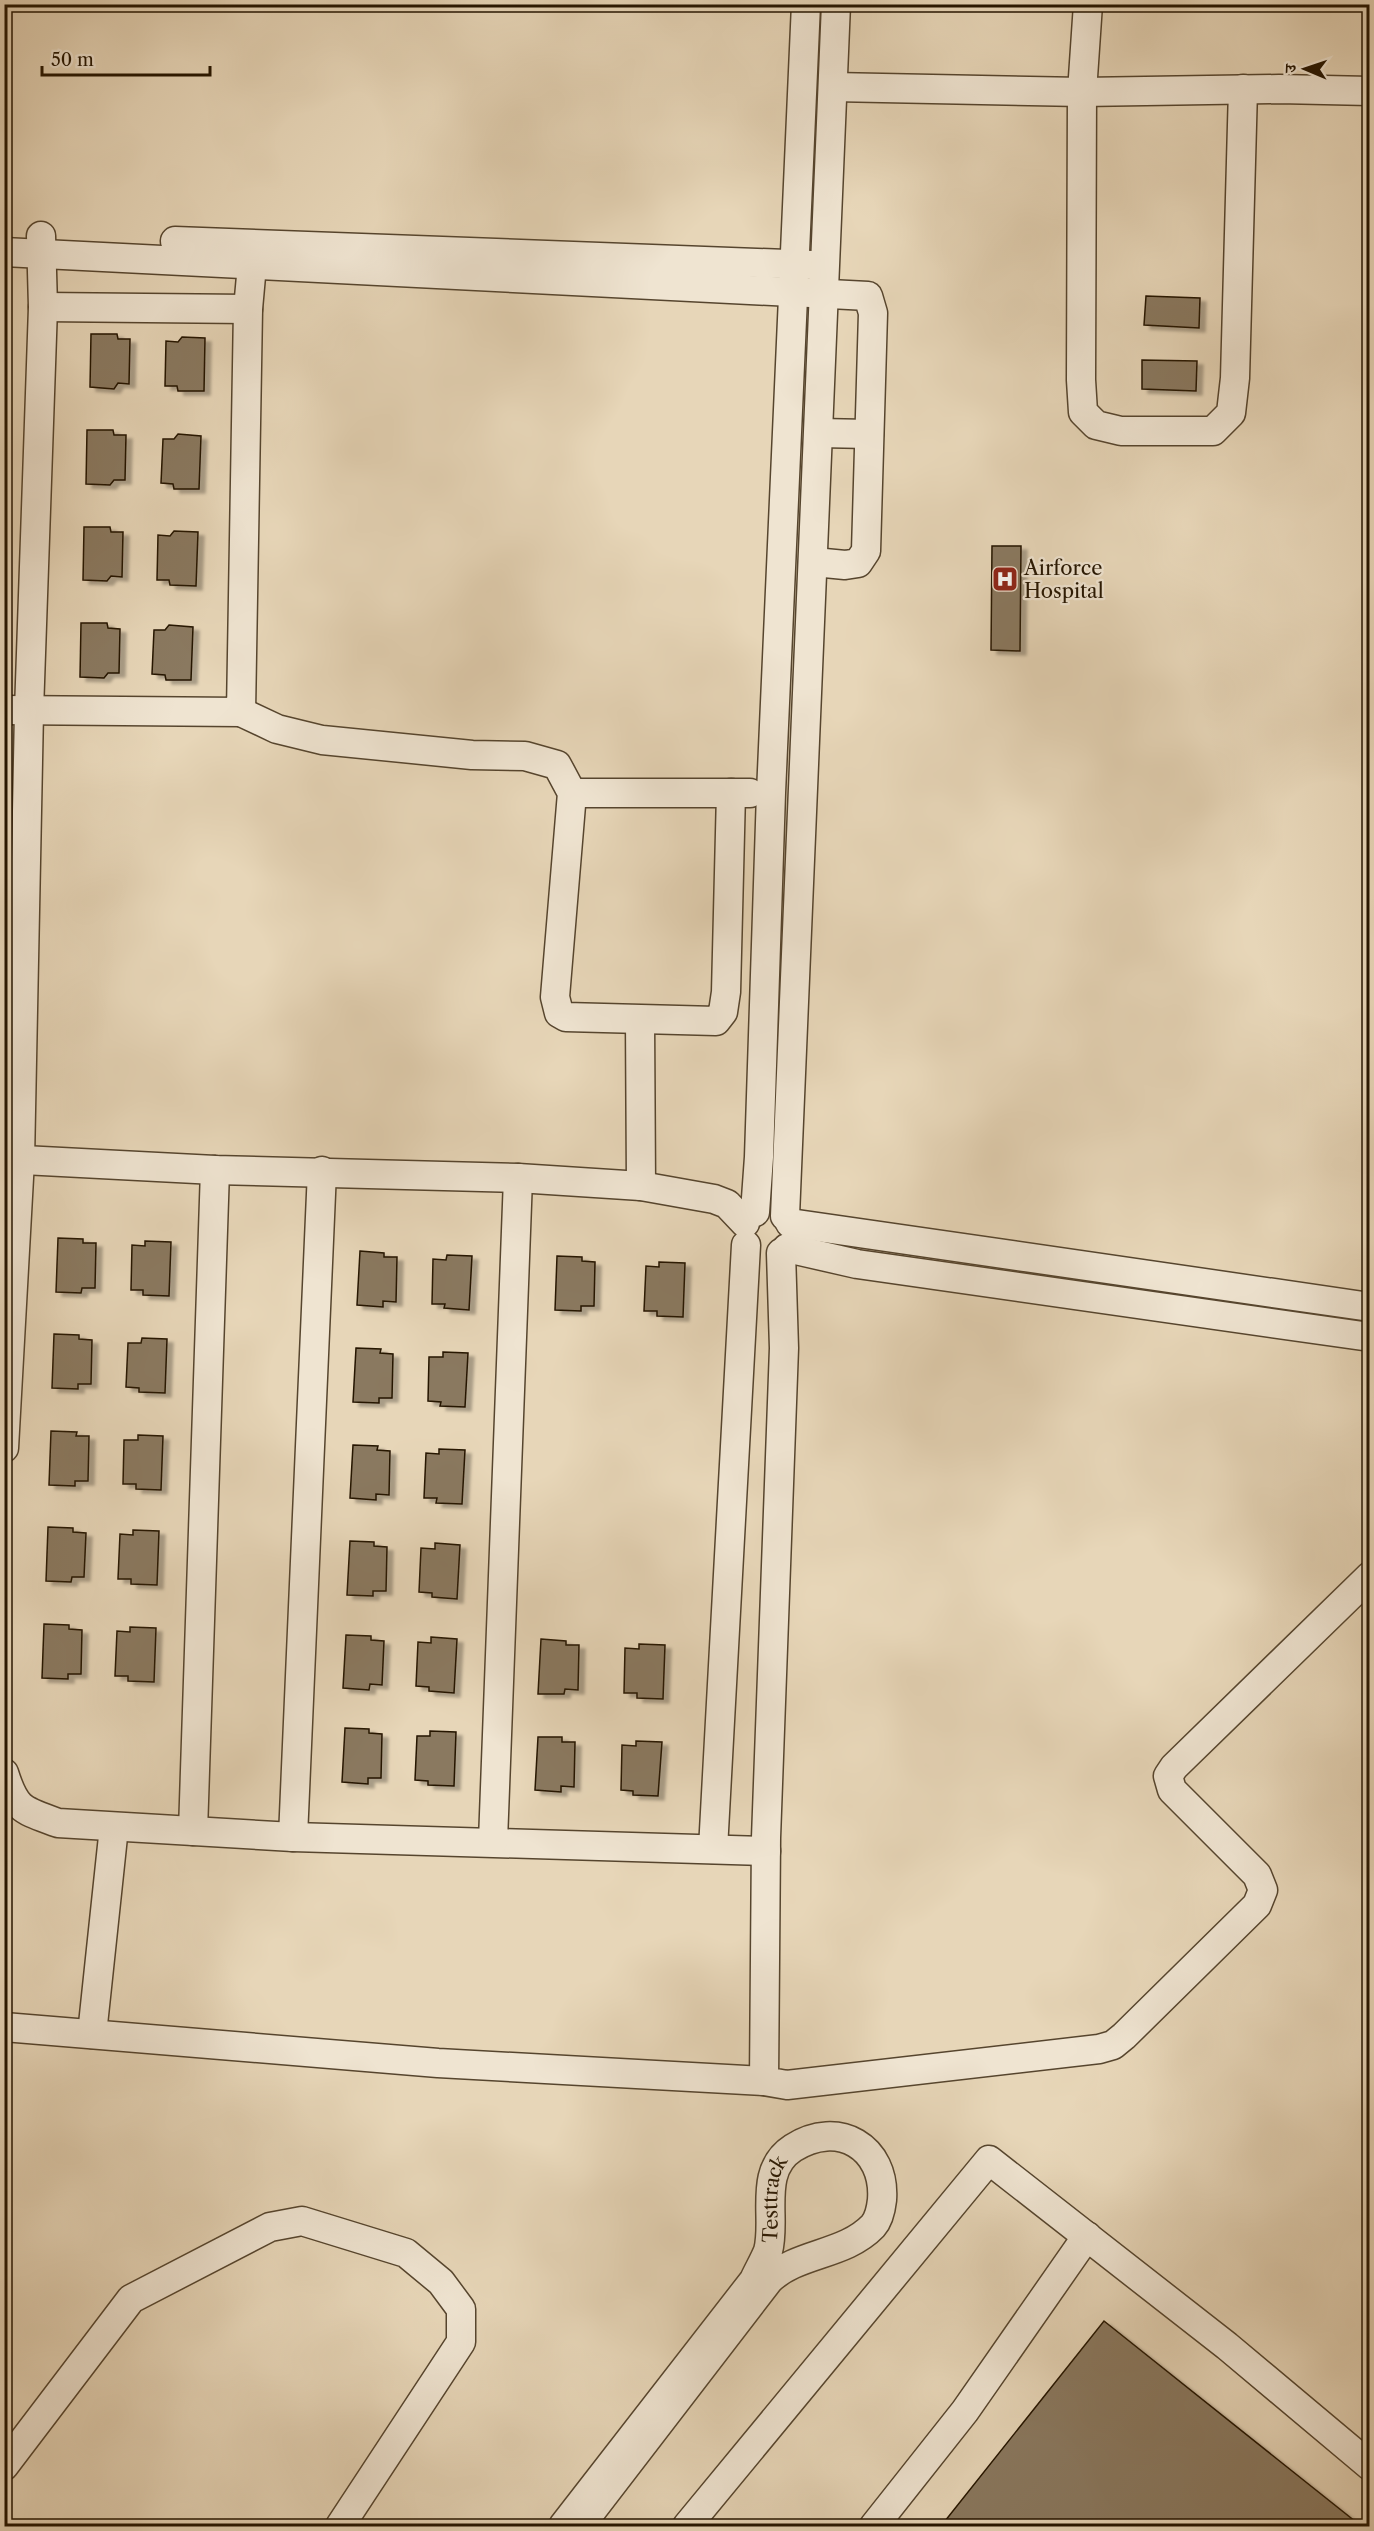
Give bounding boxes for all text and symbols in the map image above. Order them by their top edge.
scale bar [42,39,210,77]
north arrow [1275,39,1335,99]
text: 50 m [51,49,94,71]
text: उ [1280,62,1300,74]
place label: Airforce Hospital [1023,556,1104,603]
hospital icon: Airforce Hospital [990,564,1020,594]
street label: Testtrack [758,2150,793,2244]

